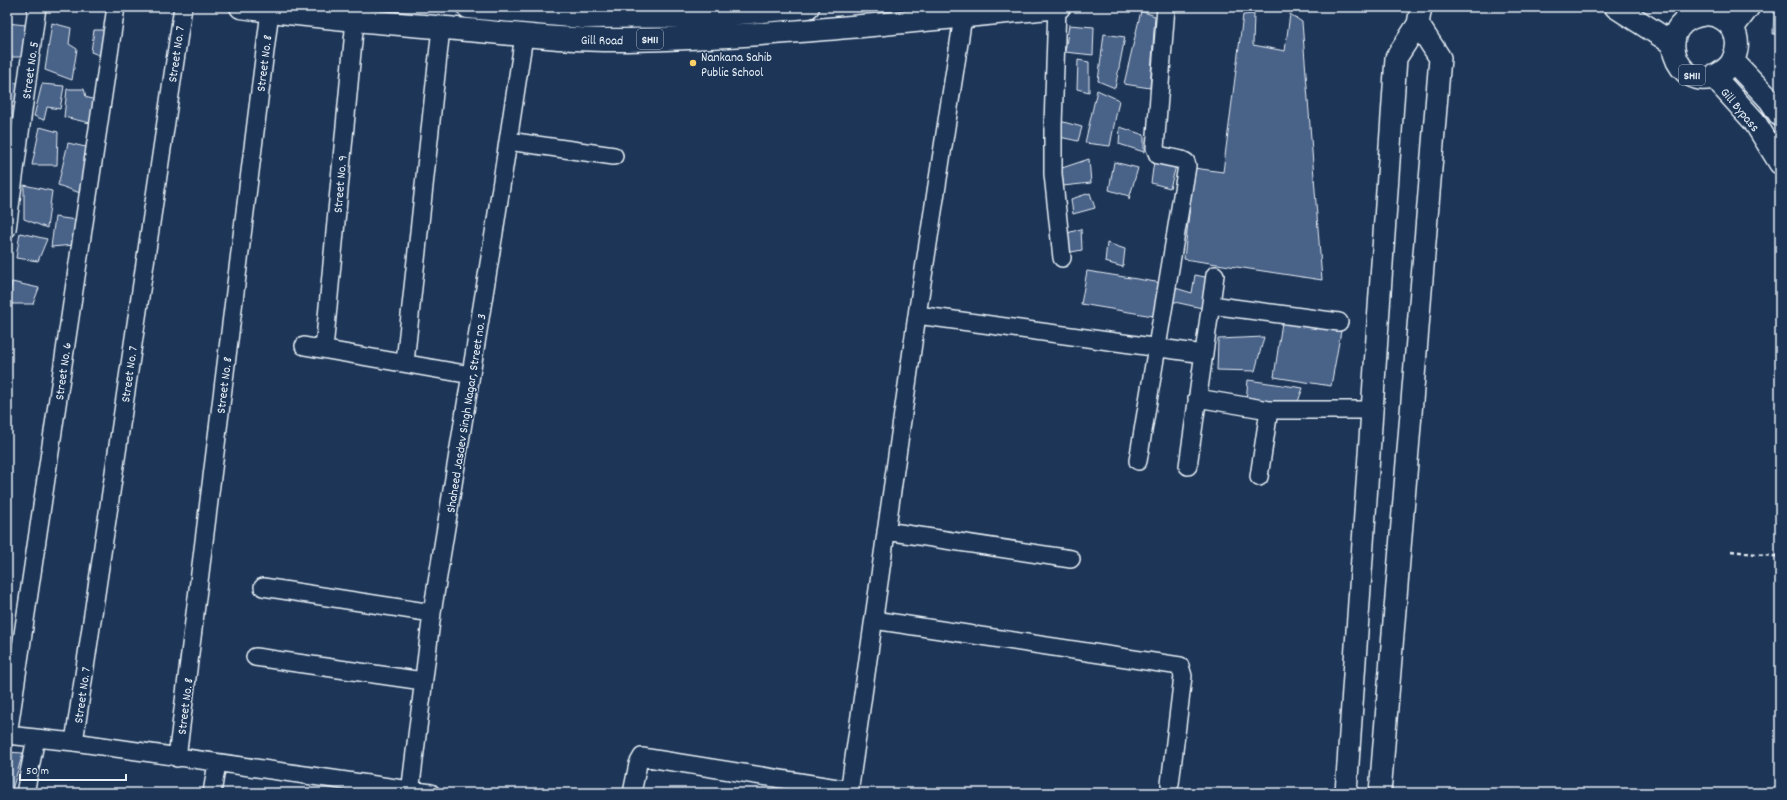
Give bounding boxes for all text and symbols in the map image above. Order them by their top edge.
street label: Street No. 7 [164,25,191,84]
road number: SH11 [637,29,663,49]
street label: Gill Road [581,32,623,51]
street label: Street No. 8 [253,34,278,93]
street label: Street No. 5 [18,40,45,100]
place label: Nankana Sahib Public School [701,49,772,83]
marker: Nankana Sahib Public School [688,58,698,68]
road number: SH11 [1679,65,1705,85]
street label: Gill Bypass [1715,84,1763,137]
street label: Street No. 9 [330,155,353,214]
street label: Shaheed Jasdev Singh Nagar, Street no. 3 [442,312,493,514]
street label: Street No. 6 [51,341,78,402]
street label: Street No. 7 [117,345,144,404]
street label: Street No. 8 [213,356,238,415]
street label: Street No. 7 [70,666,97,725]
street label: Street No. 8 [174,677,199,736]
scale bar [20,756,126,782]
text: 50 m [26,763,49,780]

